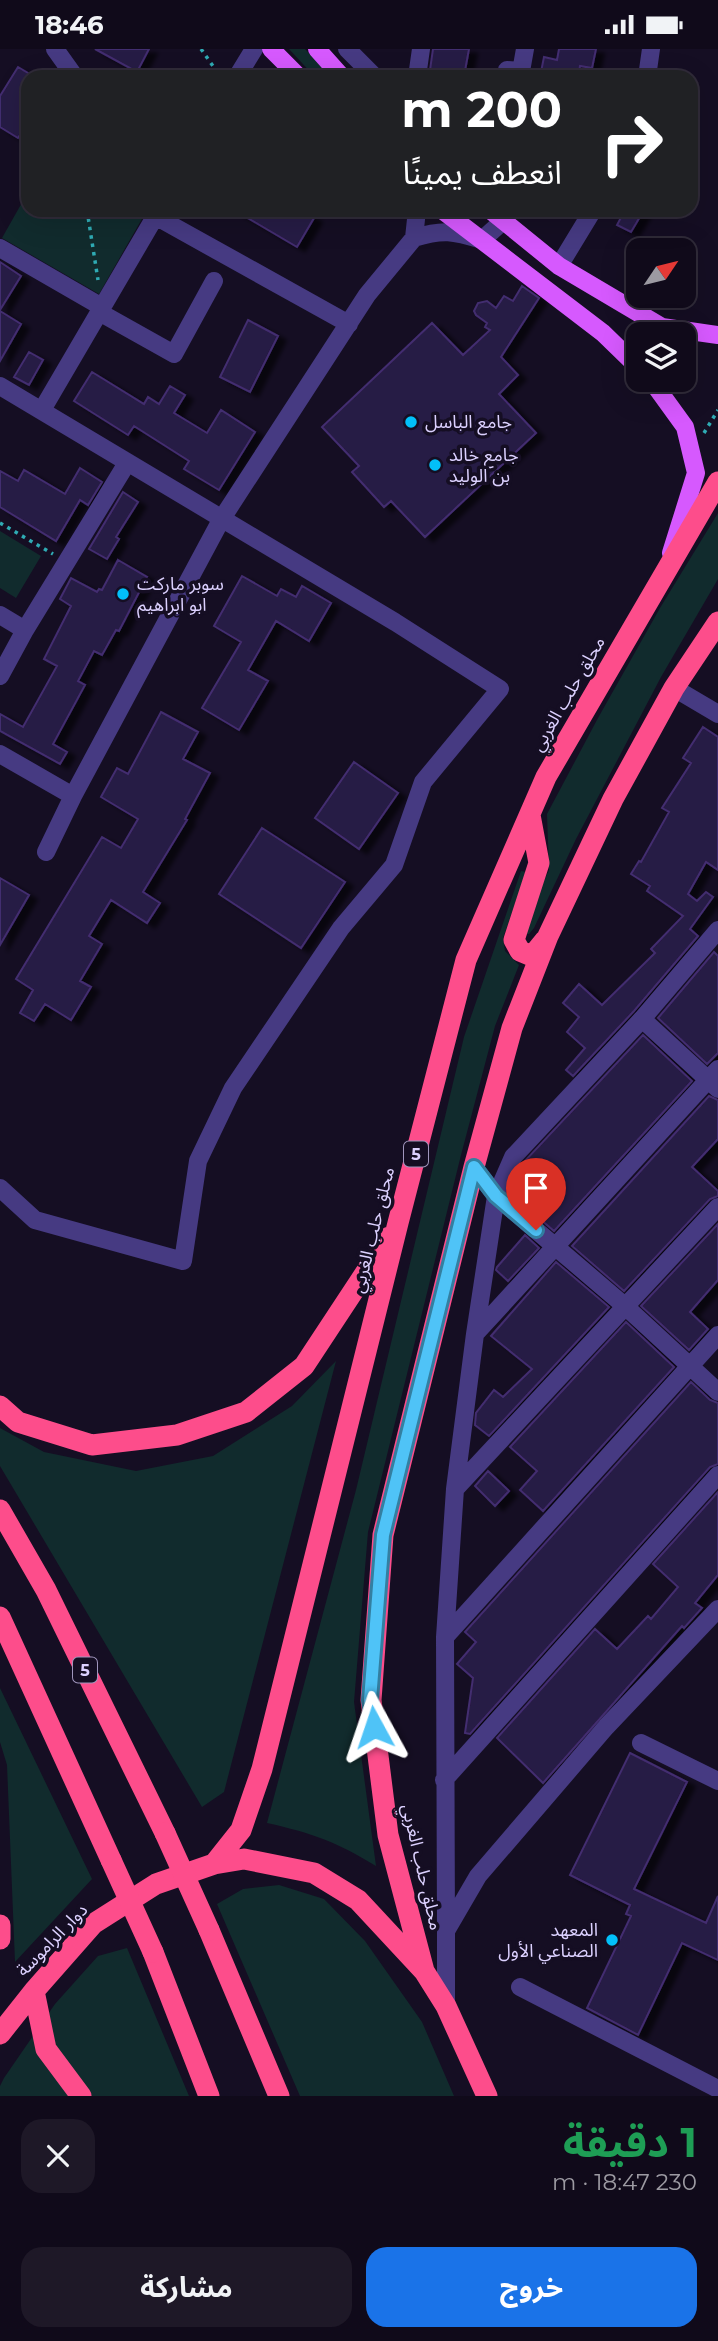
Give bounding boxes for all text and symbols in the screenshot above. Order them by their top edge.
text: 18:46 [35,9,104,41]
text: 200 m [401,80,562,139]
icon: right [586,98,677,189]
text: انعطف يمينًا [403,153,562,192]
north arrow [626,238,696,308]
map controls [626,238,696,392]
button: layers [626,322,696,392]
place label: جامع الباسل [425,411,512,436]
marker: جامع الباسل [403,414,419,430]
place label: جامع خالد بن الوليد [449,444,519,487]
marker: جامع خالد بن الوليد [427,457,443,473]
place label: سوبر ماركت ابو ابراهيم [137,573,224,618]
marker: سوبر ماركت ابو ابراهيم [115,586,131,602]
street label: محلق حلب الغربي [526,633,612,756]
road number: 5 [404,1141,428,1167]
pin [506,1158,566,1230]
street label: محلق حلب الغربي [347,1165,401,1296]
icon: arrive [517,1169,555,1207]
road number: 5 [73,1658,97,1683]
position arrow [337,1690,411,1764]
street label: محلق حلب الغربي [395,1802,447,1933]
street label: دوار الراموسة [12,1899,92,1981]
place label: المعهد الصناعي الأول [498,1919,598,1964]
marker: المعهد الصناعي الأول [604,1932,620,1948]
text: 1 دقيقة [563,2116,697,2168]
button: close [21,2119,95,2193]
text: 230 m · 18:47 [552,2168,697,2196]
button: مشاركة [21,2247,352,2327]
button: خروج [366,2247,697,2327]

